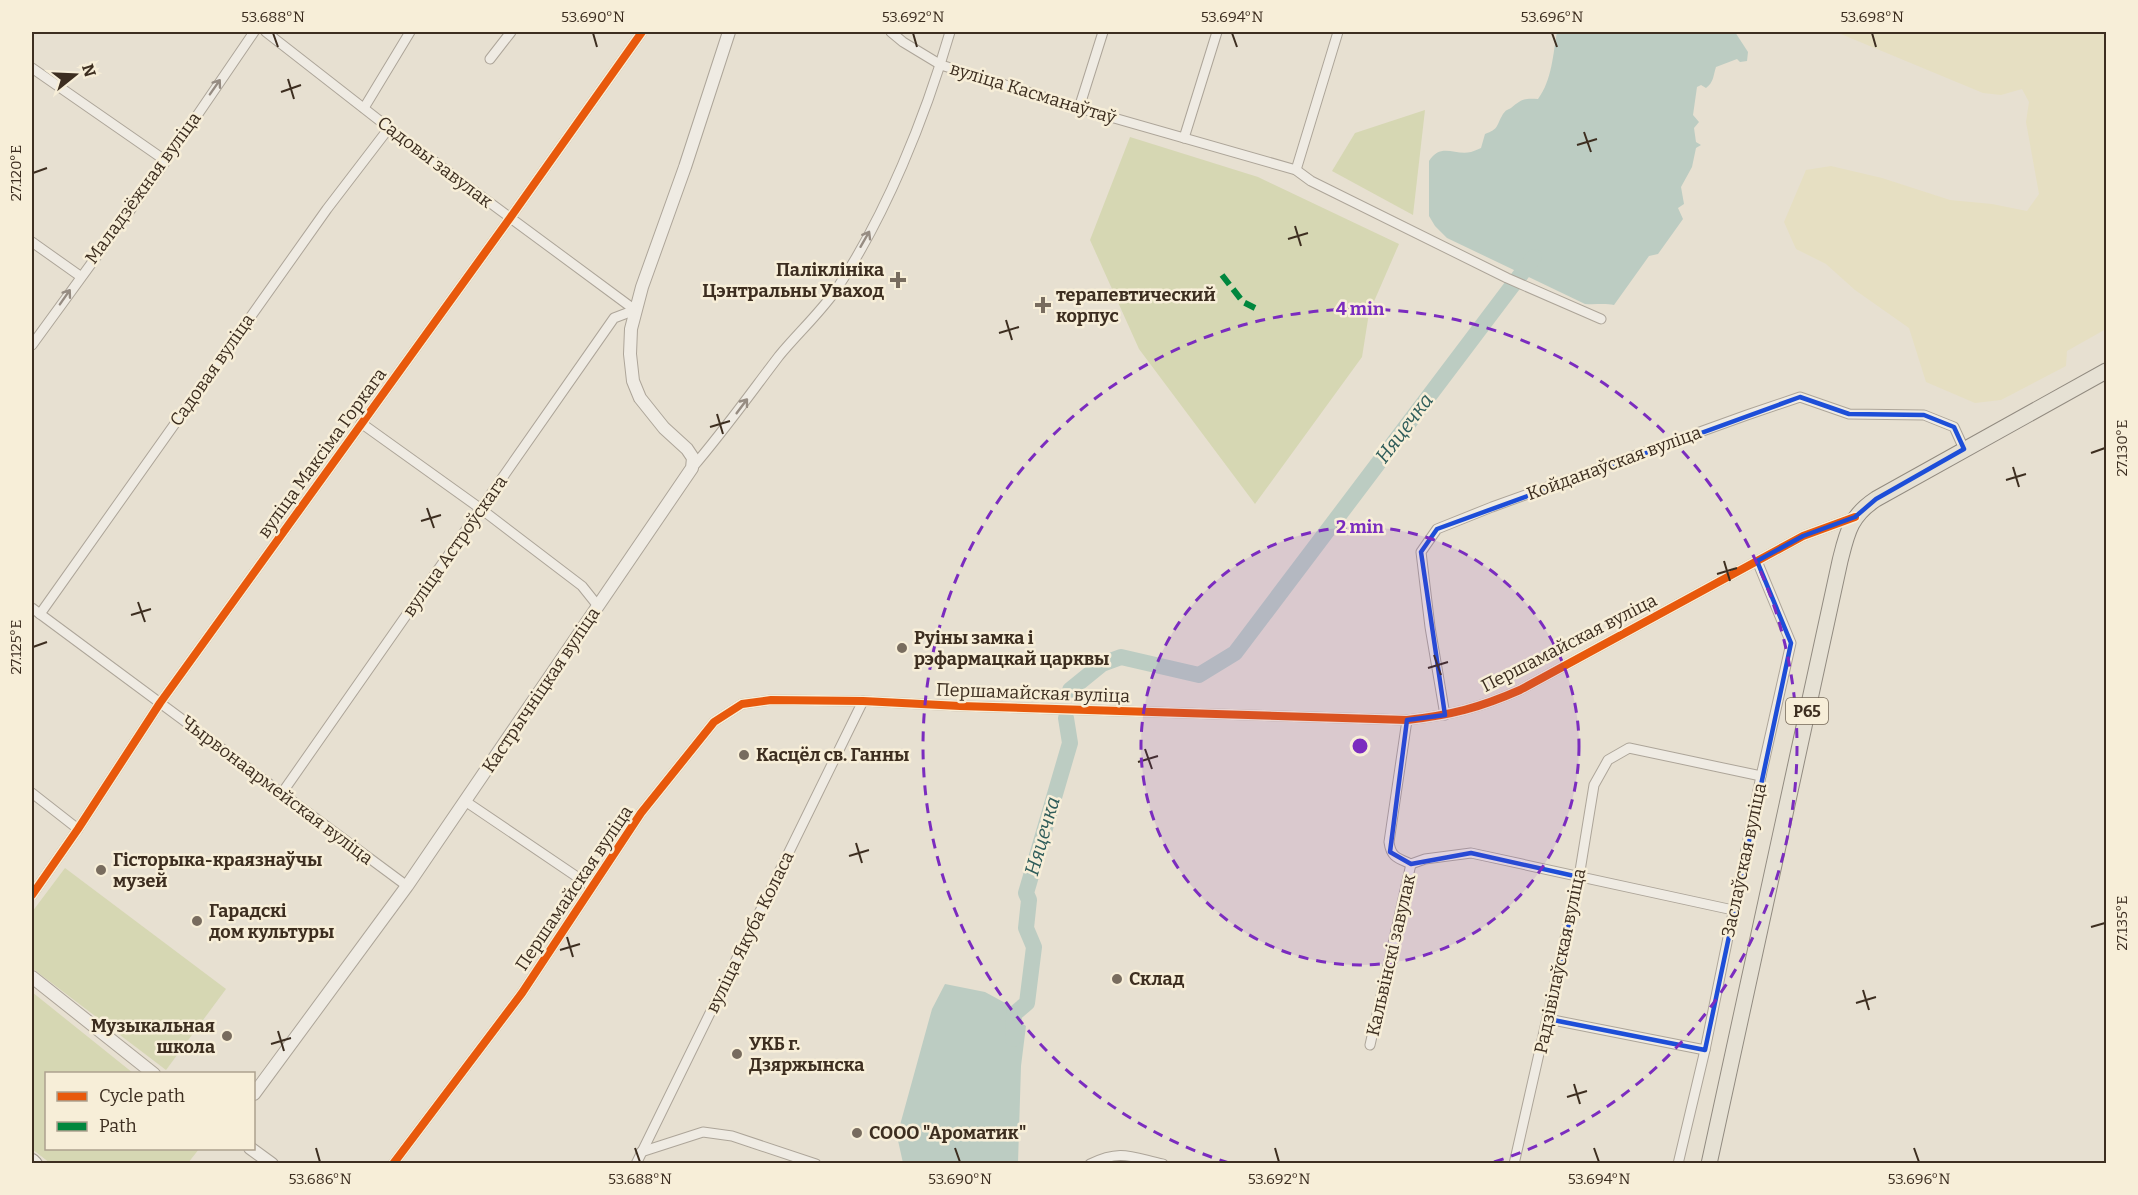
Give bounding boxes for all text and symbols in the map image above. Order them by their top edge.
text: 53.688°N [241,8,305,26]
text: 53.690°N [561,8,625,26]
text: 53.692°N [882,8,944,26]
text: 53.694°N [1201,8,1263,26]
text: 53.696°N [1521,8,1584,26]
text: 53.698°N [1840,8,1904,26]
north arrow [45,45,105,105]
street label: вуліца Касманаўтаў [947,57,1119,129]
text: N [78,62,100,79]
one-way arrow [209,80,221,96]
street label: Маладзёжная вуліца [80,108,206,268]
street label: Садовы завулак [373,112,497,213]
text: 27.120°E [7,145,25,201]
one-way arrow [860,231,871,249]
place label: Паліклініка Цэнтральны Уваход [702,259,884,302]
marker: Паліклініка Цэнтральны Уваход [889,271,907,289]
place label: терапевтический корпус [1056,284,1216,327]
one-way arrow [59,290,71,306]
marker: терапевтический корпус [1034,296,1052,314]
text: 4 min [1336,298,1385,320]
street label: Садовая вуліца [165,309,259,430]
street label: вуліца Максіма Горкага [253,364,391,542]
water label: Няцечка [1370,388,1438,468]
one-way arrow [736,399,749,415]
text: 27.130°E [2113,420,2131,476]
street label: Койданаўская вуліца [1524,421,1704,505]
street label: вуліца Астроўскага [398,471,512,621]
text: 2 min [1336,516,1384,538]
street label: Першамайская вуліца [1477,589,1661,697]
street label: Кастрычніцкая вуліца [477,603,605,777]
text: 27.125°E [7,620,25,674]
place label: Руіны замка і рэфармацкай царквы [914,627,1109,670]
marker: Руіны замка і рэфармацкай царквы [895,641,909,655]
street label: Першамайская вуліца [935,679,1131,707]
road number: Р65 [1786,698,1828,724]
street label: Чырвонаармейская вуліца [177,711,377,869]
centre of rings [1350,736,1370,756]
place label: Касцёл св. Ганны [756,744,909,766]
marker: Касцёл св. Ганны [737,748,751,762]
street label: Заслаўская вуліца [1717,781,1771,939]
water label: Няцечка [1019,794,1065,878]
street label: Першамайская вуліца [511,801,638,975]
street label: вуліца Якуба Коласа [701,848,799,1016]
place label: Гісторыка-краязнаўчы музей [113,849,322,892]
marker: Гісторыка-краязнаўчы музей [94,863,108,877]
street label: Радзівілаўская вуліца [1530,866,1590,1056]
street label: Кальвінскі завулак [1362,871,1420,1038]
text: 27.135°E [2113,895,2131,951]
place label: Гарадскі дом культуры [209,900,334,943]
marker: Гарадскі дом культуры [190,914,204,928]
place label: Склад [1129,968,1185,990]
marker: Склад [1110,972,1124,986]
place label: Музыкальная школа [91,1015,215,1058]
marker: Музыкальная школа [220,1029,234,1043]
place label: УКБ г. Дзяржынска [749,1033,864,1076]
marker: УКБ г. Дзяржынска [730,1047,744,1061]
legend [45,1072,255,1150]
text: Cycle path [99,1085,185,1107]
text: Path [99,1115,137,1137]
place label: СООО "Ароматик" [869,1122,1026,1144]
marker: СООО "Ароматик" [850,1126,864,1140]
text: 53.686°N [288,1170,352,1188]
text: 53.688°N [608,1170,672,1188]
text: 53.690°N [928,1170,992,1188]
text: 53.692°N [1248,1170,1310,1188]
text: 53.694°N [1568,1170,1630,1188]
text: 53.696°N [1888,1170,1951,1188]

